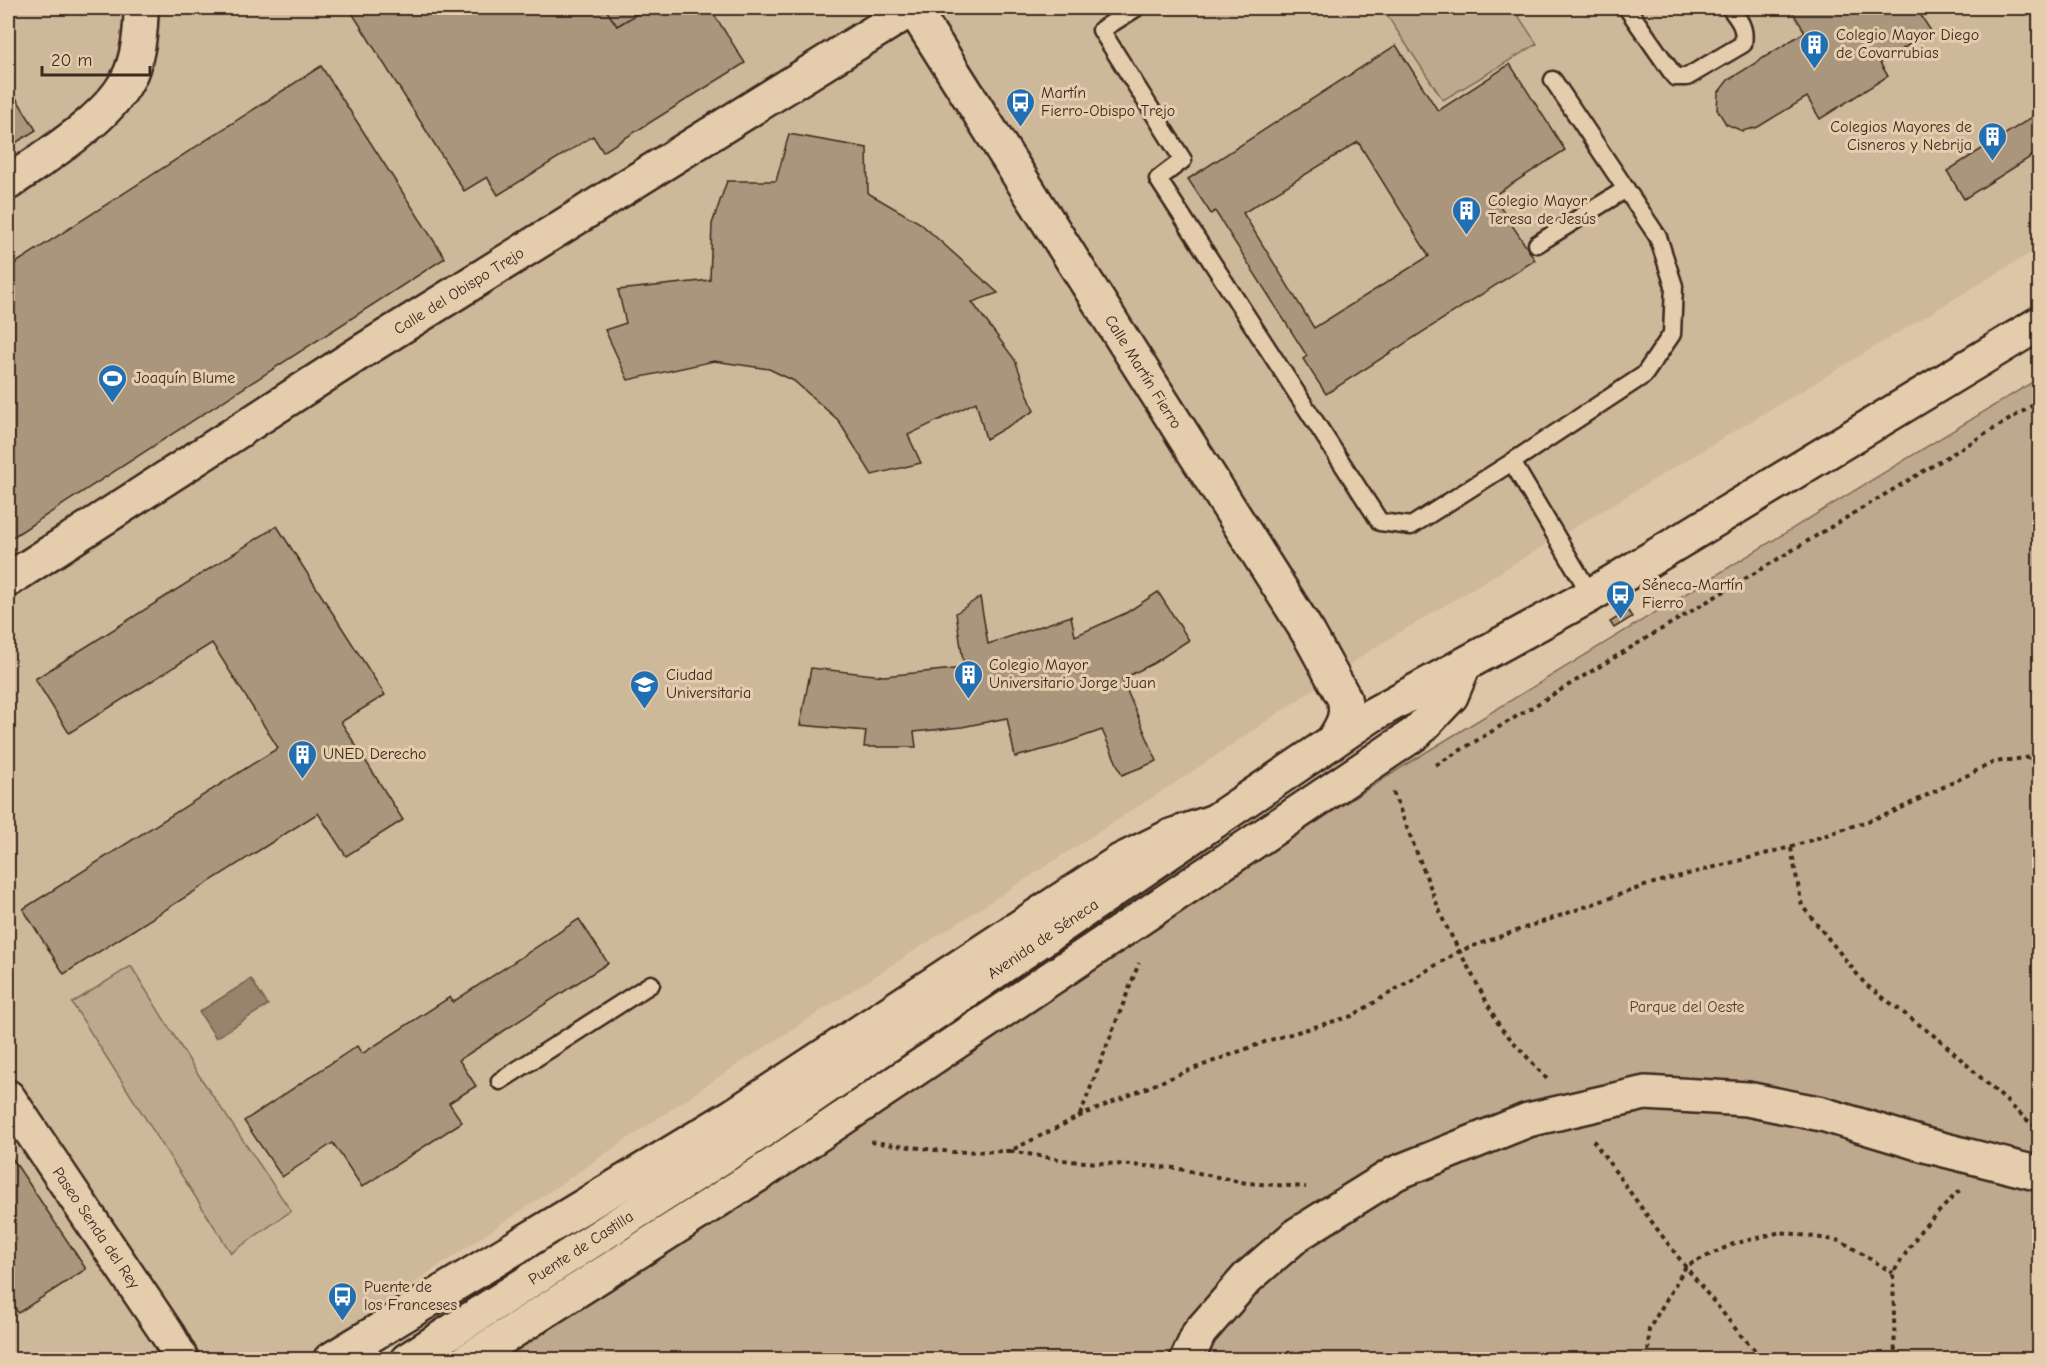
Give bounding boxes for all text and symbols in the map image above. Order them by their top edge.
place label: Colegio Mayor Diego de Covarrubias [1836,26,1979,62]
building icon: Colegio Mayor Diego de Covarrubias [1799,28,1831,70]
scale bar [42,39,150,77]
text: 20 m [51,50,92,71]
place label: Martín Fierro-Obispo Trejo [1041,84,1175,120]
bus stop icon: Martín Fierro-Obispo Trejo [1004,86,1036,128]
place label: Colegios Mayores de Cisneros y Nebrija [1830,118,1972,154]
building icon: Colegios Mayores de Cisneros y Nebrija [1977,120,2009,162]
place label: Colegio Mayor Teresa de Jesús [1488,192,1596,228]
building icon: Colegio Mayor Teresa de Jesús [1451,194,1483,236]
street label: Calle del Obispo Trejo [391,244,527,338]
street label: Calle Martín Fierro [1101,312,1185,432]
sports icon: Joaquín Blume [97,362,129,404]
place label: Joaquín Blume [134,369,235,387]
place label: Séneca-Martín Fierro [1642,576,1743,612]
bus stop icon: Séneca-Martín Fierro [1605,578,1637,620]
place label: Colegio Mayor Universitario Jorge Juan [989,656,1156,692]
building icon: Colegio Mayor Universitario Jorge Juan [952,658,984,700]
place label: Ciudad Universitaria [666,666,751,702]
school or university icon: Ciudad Universitaria [629,668,661,710]
building icon: UNED Derecho [286,738,318,780]
place label: UNED Derecho [323,745,427,763]
street label: Avenida de Séneca [984,895,1102,983]
park label: Parque del Oeste [1630,998,1744,1016]
street label: Paseo Senda del Rey [49,1164,144,1293]
street label: Puente de Castilla [525,1207,637,1289]
place label: Puente de los Franceses [364,1278,458,1314]
bus stop icon: Puente de los Franceses [327,1280,359,1322]

